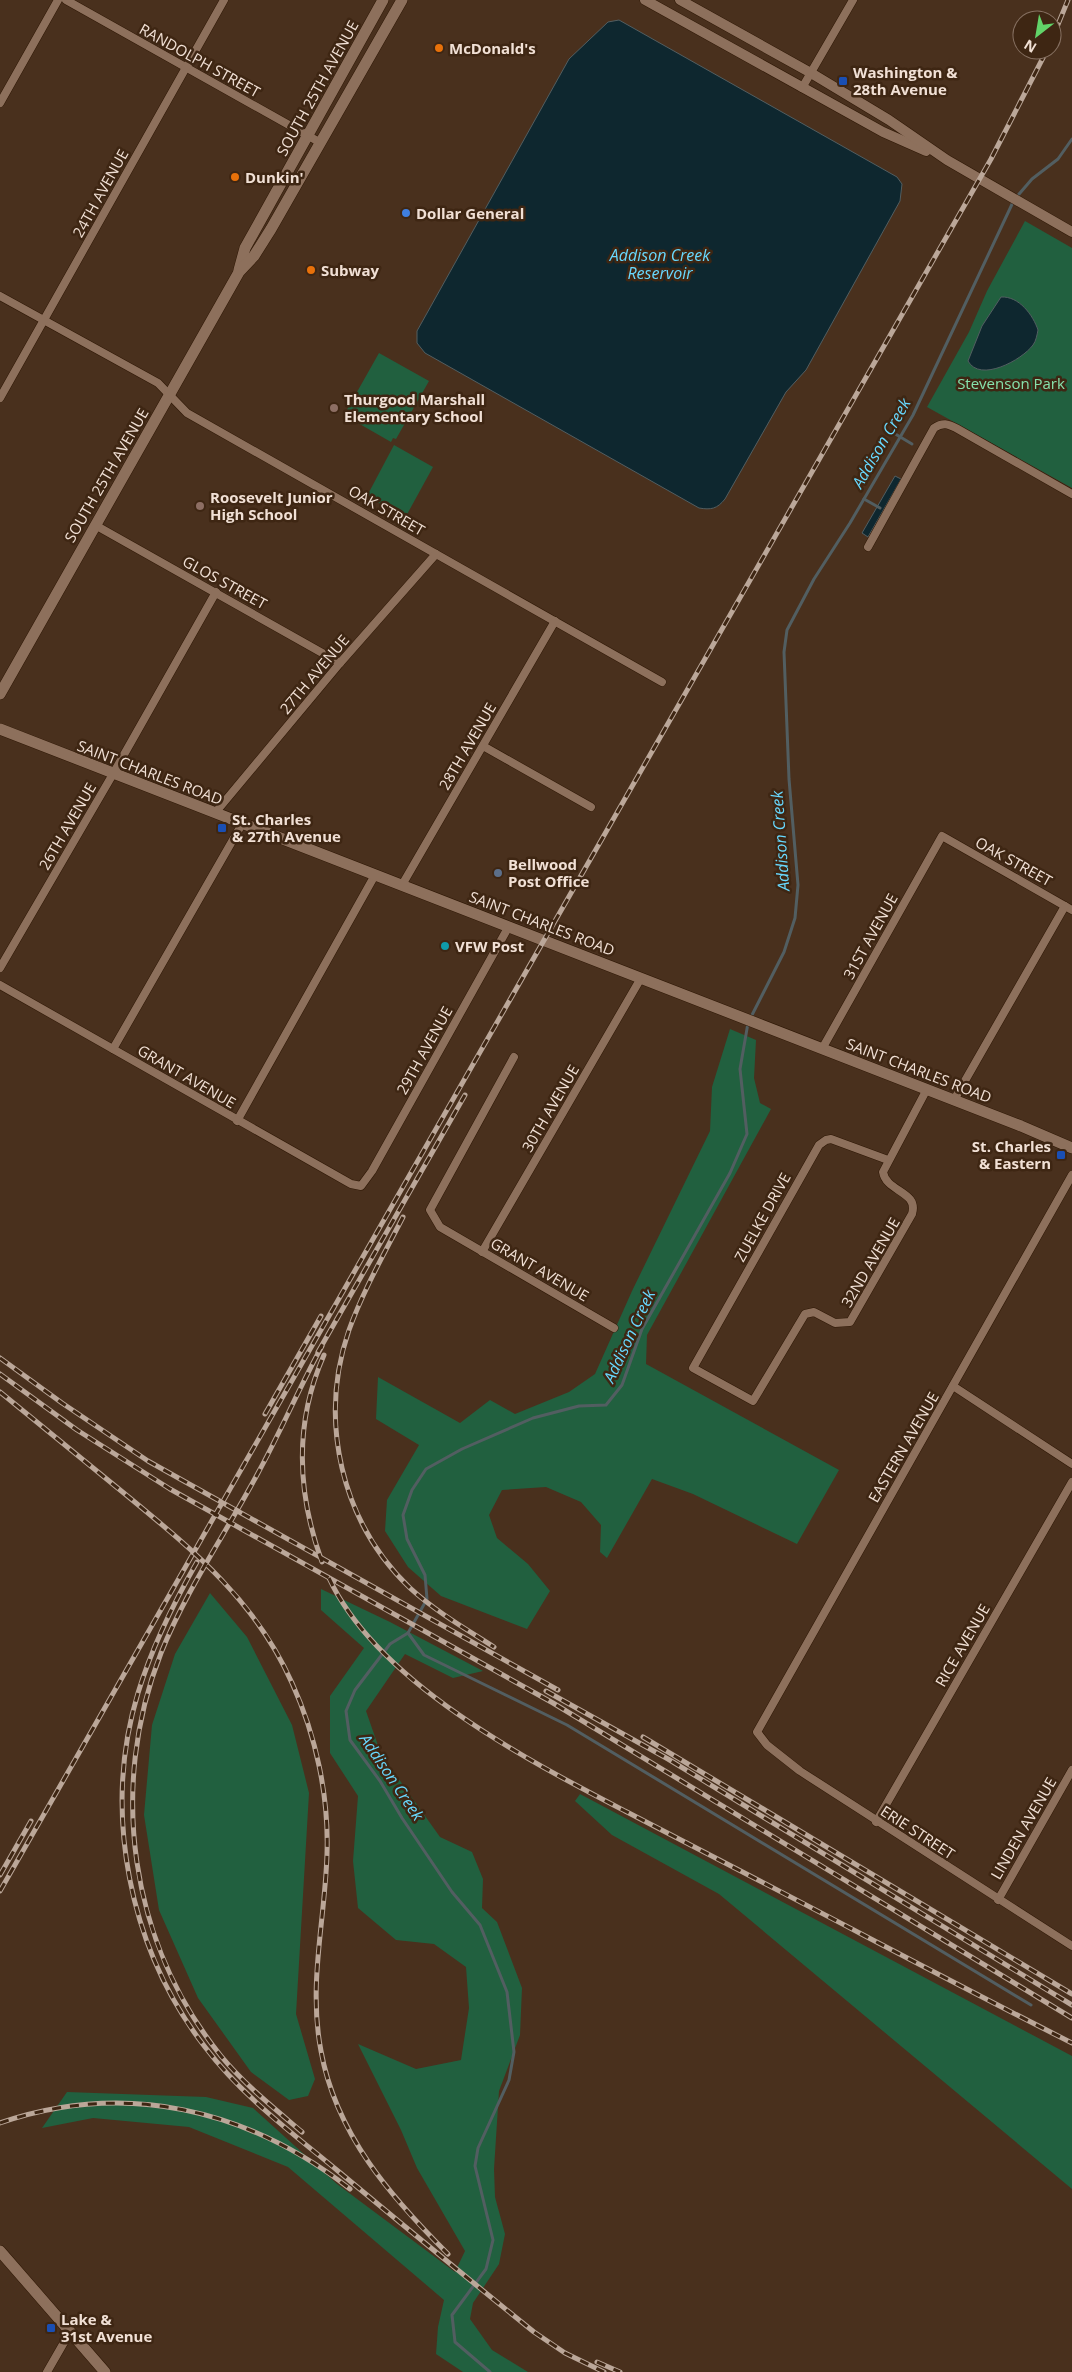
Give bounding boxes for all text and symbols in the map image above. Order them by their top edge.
north arrow [1012,10,1062,60]
street label: SOUTH 25TH AVENUE [271,17,363,159]
street label: RANDOLPH STREET [136,19,265,102]
text: N [1020,35,1040,58]
place label: McDonald's [449,38,536,58]
marker: McDonald's [433,42,445,54]
place label: Washington & 28th Avenue [853,62,958,99]
marker: Washington & 28th Avenue [837,75,849,87]
street label: 24TH AVENUE [68,145,132,241]
place label: Dunkin' [245,167,304,187]
marker: Dunkin' [229,171,241,183]
place label: Dollar General [416,203,524,223]
marker: Dollar General [400,207,412,219]
water label: Addison Creek Reservoir [609,244,711,284]
place label: Subway [321,260,380,280]
marker: Subway [305,264,317,276]
park label: Stevenson Park [957,373,1065,393]
place label: Thurgood Marshall Elementary School [344,389,485,426]
water label: Addison Creek [846,393,916,493]
marker: Thurgood Marshall Elementary School [328,402,340,414]
street label: SOUTH 25TH AVENUE [59,404,153,546]
street label: OAK STREET [345,480,429,540]
place label: Roosevelt Junior High School [210,487,333,524]
marker: Roosevelt Junior High School [194,500,206,512]
street label: GLOS STREET [179,551,271,614]
street label: 27TH AVENUE [275,630,353,718]
street label: 28TH AVENUE [434,699,500,793]
street label: SAINT CHARLES ROAD [74,735,226,809]
street label: 26TH AVENUE [34,779,100,873]
water label: Addison Creek [765,789,795,893]
place label: St. Charles & 27th Avenue [232,809,341,846]
marker: St. Charles & 27th Avenue [216,822,228,834]
street label: OAK STREET [972,832,1057,891]
place label: Bellwood Post Office [508,854,589,891]
marker: Bellwood Post Office [492,867,504,879]
street label: SAINT CHARLES ROAD [466,886,618,960]
street label: 31ST AVENUE [838,890,902,982]
place label: VFW Post [455,936,525,956]
marker: VFW Post [439,940,451,952]
street label: 29TH AVENUE [392,1002,456,1098]
street label: SAINT CHARLES ROAD [843,1033,995,1107]
street label: GRANT AVENUE [134,1040,240,1112]
street label: 30TH AVENUE [517,1061,583,1155]
place label: St. Charles & Eastern [972,1136,1051,1173]
marker: St. Charles & Eastern [1055,1149,1067,1161]
street label: ZUELKE DRIVE [729,1169,795,1265]
street label: 32ND AVENUE [836,1213,904,1311]
street label: GRANT AVENUE [487,1233,593,1305]
water label: Addison Creek [597,1285,661,1387]
street label: EASTERN AVENUE [863,1388,943,1506]
street label: RICE AVENUE [930,1600,994,1690]
water label: Addison Creek [354,1728,430,1826]
street label: LINDEN AVENUE [986,1773,1060,1883]
street label: ERIE STREET [877,1801,960,1864]
place label: Lake & 31st Avenue [61,2309,152,2346]
marker: Lake & 31st Avenue [45,2322,57,2334]

